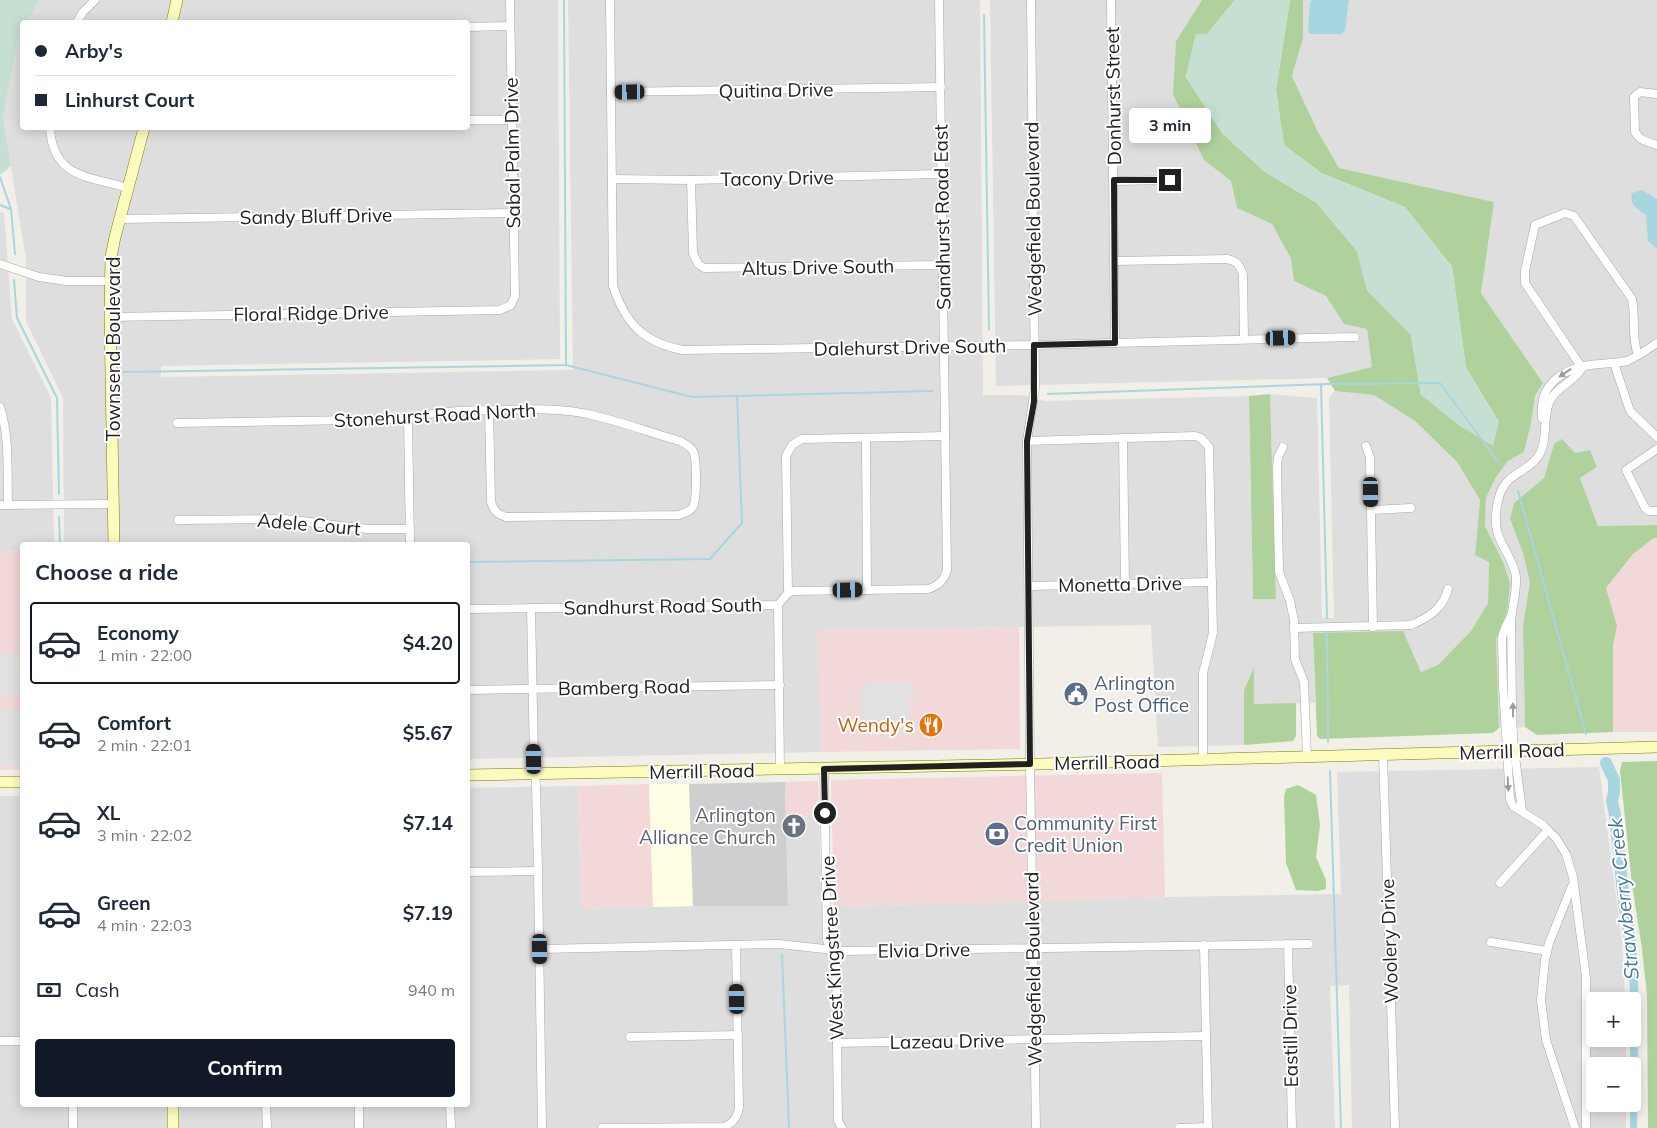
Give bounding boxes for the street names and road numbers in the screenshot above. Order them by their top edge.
street label: Donhurst Street [1100,26,1126,165]
street label: Sabal Palm Drive [499,77,525,229]
street label: Quitina Drive [718,77,834,103]
street label: Wedgefield Boulevard [1019,122,1047,316]
street label: Sandhurst Road East [928,124,956,310]
street label: Tacony Drive [720,165,834,191]
street label: Sandy Bluff Drive [239,203,393,229]
street label: Altus Drive South [741,254,895,280]
street label: Townsend Boulevard [101,257,125,441]
street label: Floral Ridge Drive [233,300,389,326]
street label: Dalehurst Drive South [814,333,1006,361]
street label: Stonehurst Road North [333,398,537,432]
street label: Adele Court [256,508,362,540]
street label: Monetta Drive [1058,571,1182,597]
street label: Sandhurst Road South [564,592,762,620]
street label: Bamberg Road [558,674,690,700]
street label: Merrill Road [1459,737,1565,765]
street label: Merrill Road [1054,749,1160,775]
street label: Merrill Road [649,758,755,784]
street label: West Kingstree Drive [815,855,849,1041]
street label: Wedgefield Boulevard [1019,872,1047,1066]
street label: Woolery Drive [1375,878,1403,1004]
street label: Elvia Drive [878,937,970,963]
street label: Eastill Drive [1277,984,1303,1088]
street label: Lazeau Drive [889,1028,1005,1054]

